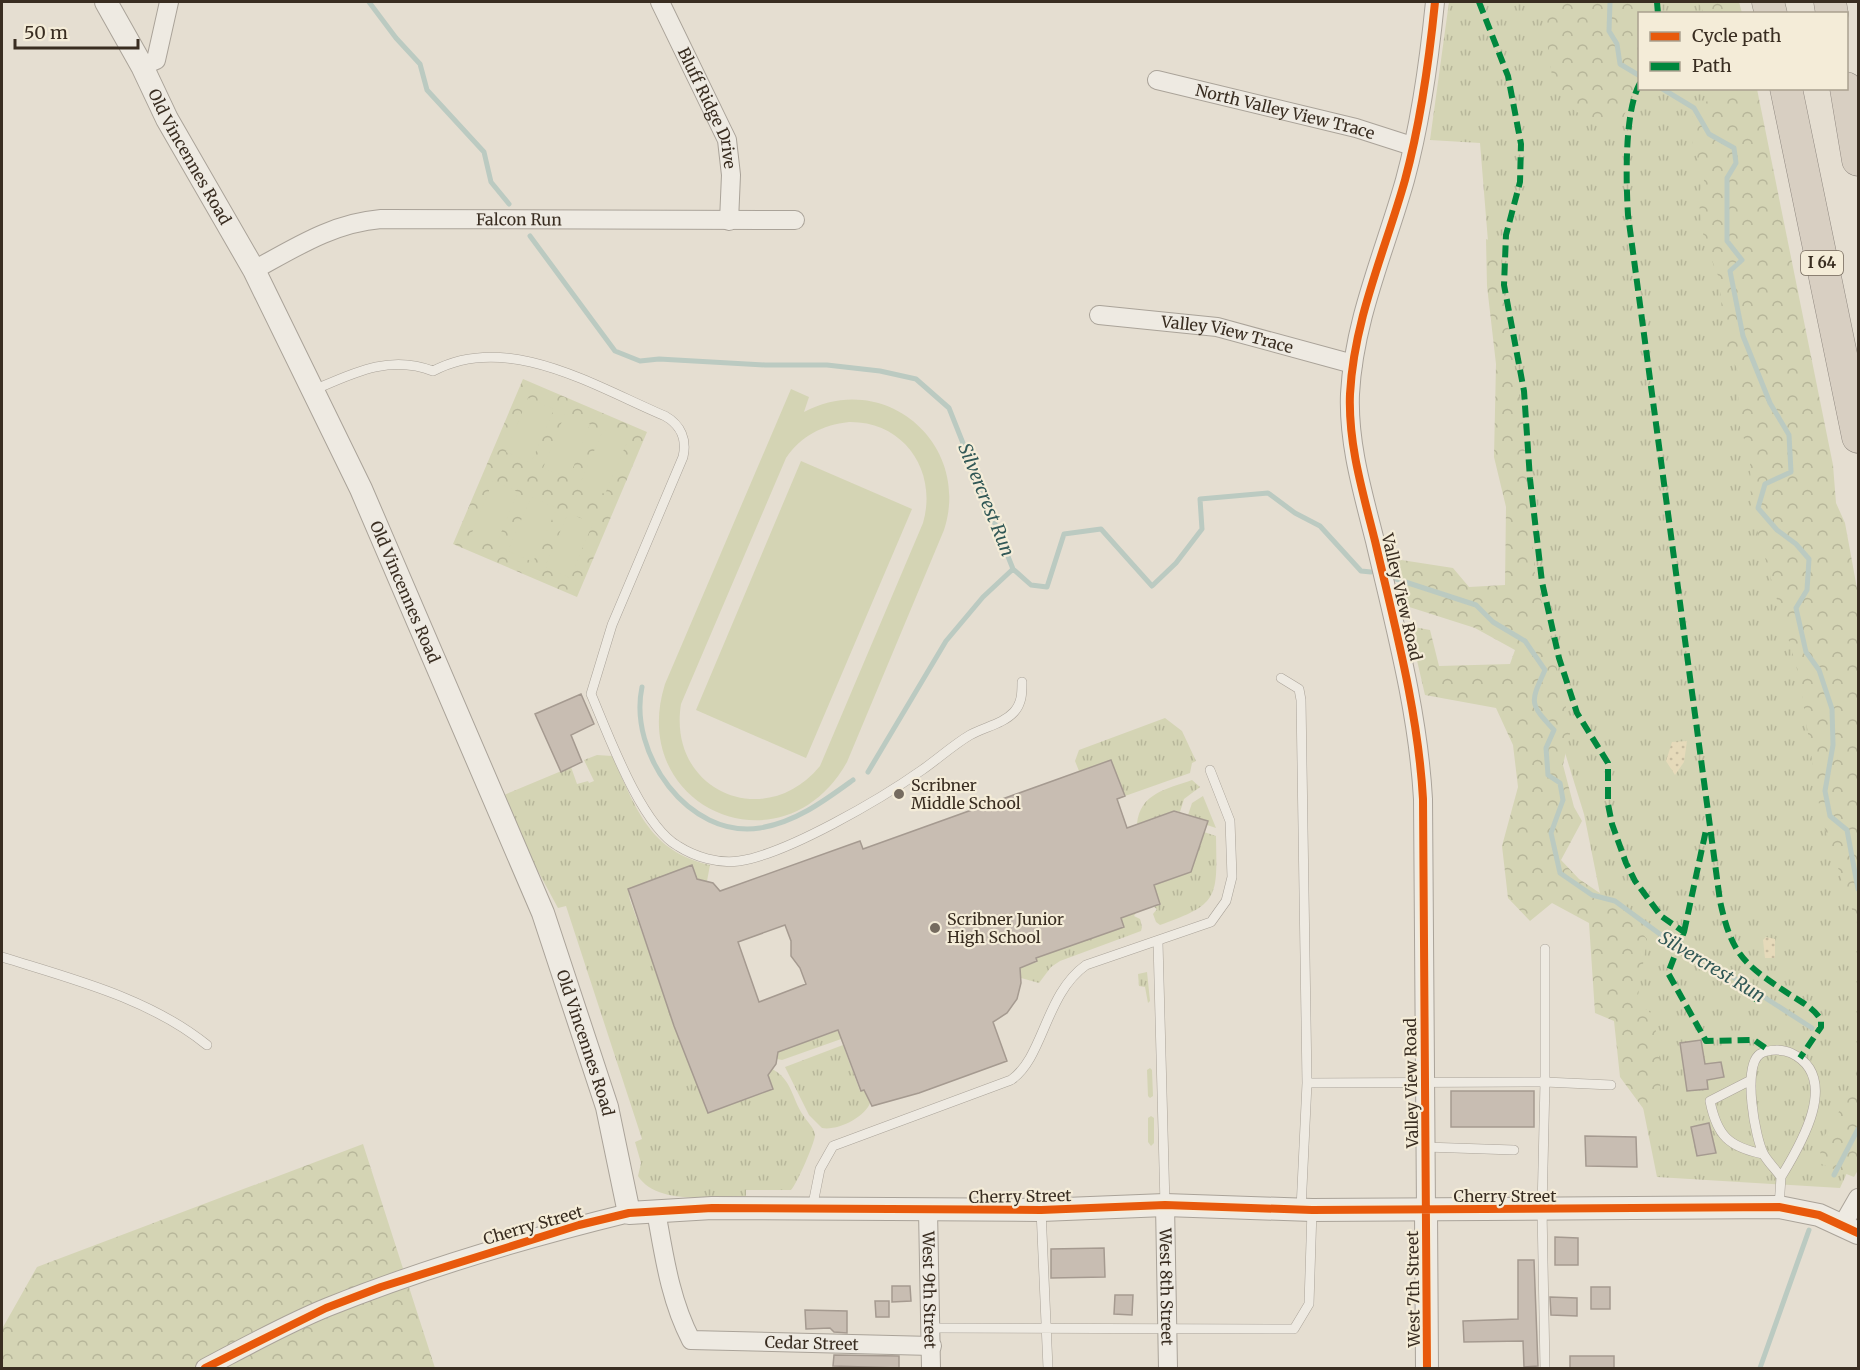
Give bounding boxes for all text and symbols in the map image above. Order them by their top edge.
scale bar [15,12,138,50]
legend [1638,12,1848,90]
text: 50 m [24,21,68,44]
text: Cycle path [1692,24,1782,47]
street label: Bluff Ridge Drive [674,44,740,170]
text: Path [1692,54,1732,77]
street label: North Valley View Trace [1194,80,1377,143]
street label: Old Vincennes Road [144,85,236,229]
street label: Falcon Run [476,209,562,229]
road number: I 64 [1801,251,1843,275]
street label: Valley View Trace [1159,311,1296,357]
water label: Silvercrest Run [953,440,1020,560]
street label: Old Vincennes Road [366,518,445,666]
street label: Valley View Road [1377,530,1426,663]
place label: Scribner Middle School [911,775,1021,813]
marker: Scribner Middle School [892,787,906,801]
place label: Scribner Junior High School [947,909,1064,947]
marker: Scribner Junior High School [928,921,942,935]
water label: Silvercrest Run [1655,926,1770,1007]
street label: Old Vincennes Road [552,967,619,1118]
street label: Valley View Road [1400,1017,1422,1149]
street label: Cherry Street [968,1185,1072,1207]
street label: Cherry Street [1454,1186,1557,1206]
street label: Cherry Street [481,1201,586,1249]
street label: West 8th Street [1155,1227,1178,1347]
street label: West 9th Street [918,1230,941,1350]
street label: West 7th Street [1402,1230,1424,1349]
street label: Cedar Street [764,1332,860,1354]

